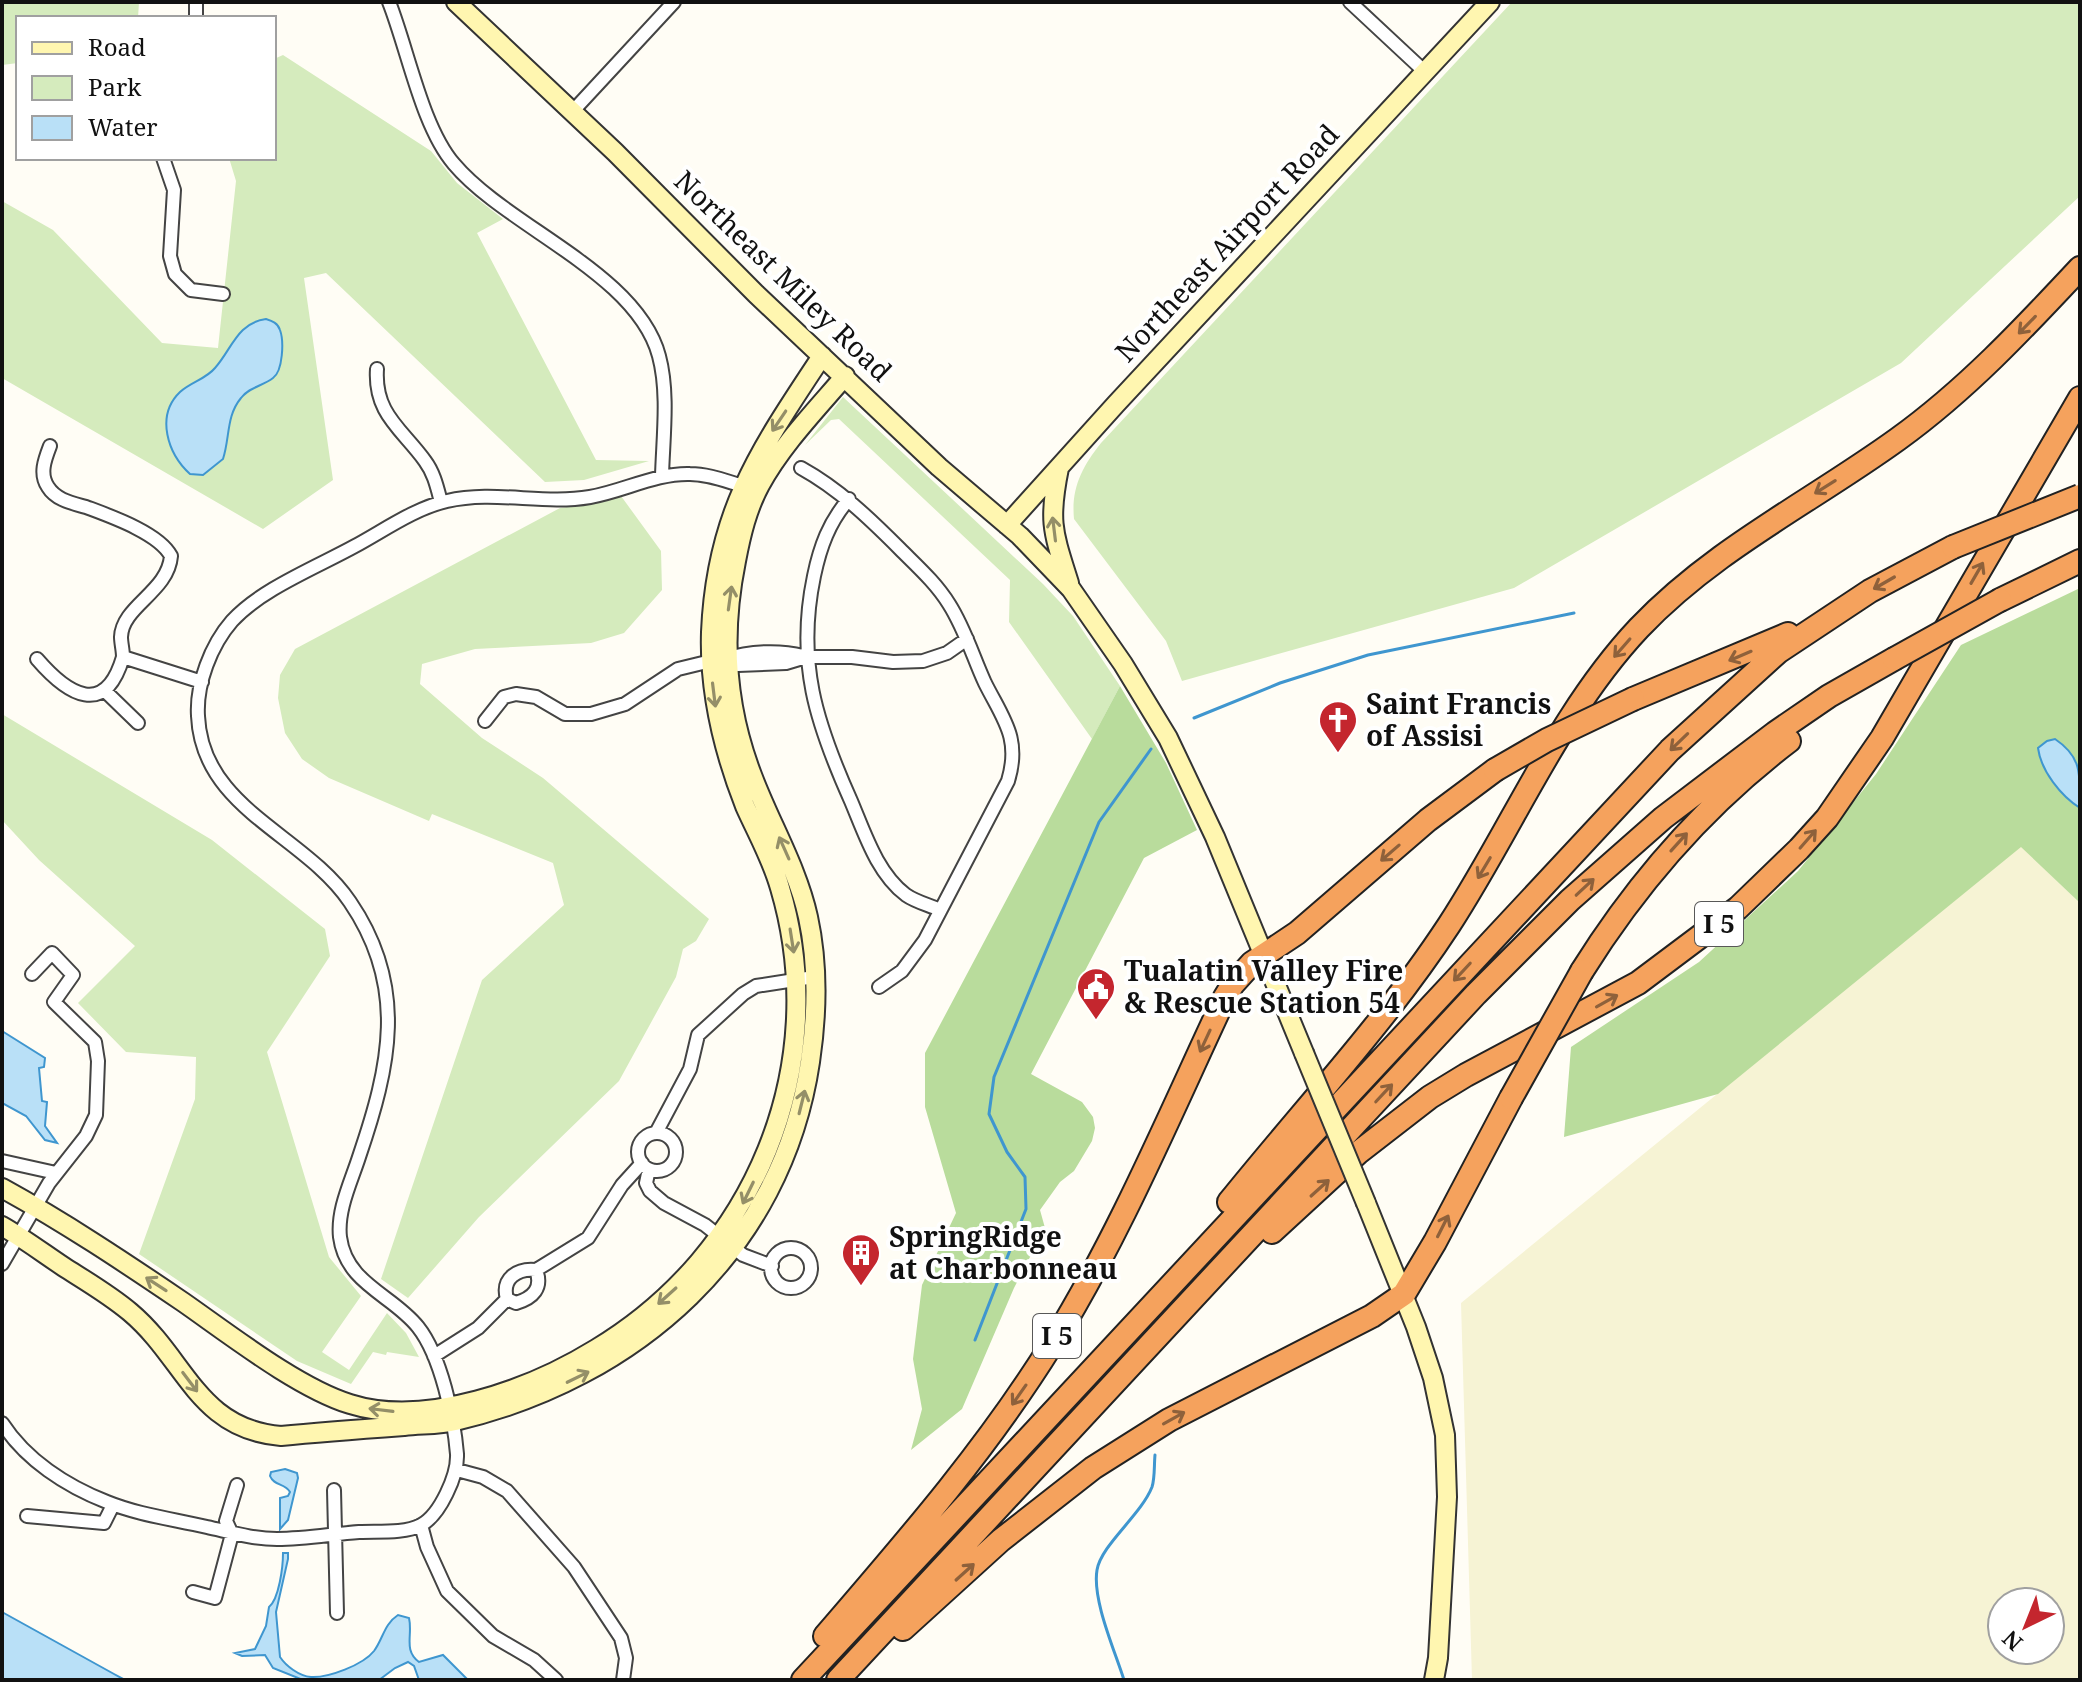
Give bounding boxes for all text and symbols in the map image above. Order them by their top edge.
legend [16,16,276,160]
text: Road [88,30,146,63]
text: Park [88,70,142,103]
text: Water [88,110,158,143]
street label: Northeast Airport Road [1106,115,1347,369]
street label: Northeast Miley Road [667,161,901,389]
one-way arrow [2017,315,2036,335]
one-way arrow [771,409,788,431]
one-way arrow [1814,479,1836,496]
one-way arrow [1046,516,1061,543]
one-way arrow [1969,562,1985,585]
one-way arrow [1872,576,1896,591]
one-way arrow [723,586,738,611]
one-way arrow [1613,637,1631,657]
one-way arrow [1728,649,1753,664]
one-way arrow [707,681,722,707]
place label: Saint Francis of Assisi [1366,684,1551,754]
church icon: Saint Francis of Assisi [1317,699,1359,754]
one-way arrow [1670,732,1689,751]
one-way arrow [1799,829,1817,850]
one-way arrow [1670,832,1688,852]
one-way arrow [775,836,790,861]
one-way arrow [1380,844,1401,862]
one-way arrow [1476,856,1492,879]
one-way arrow [1574,878,1594,896]
road number: I 5 [1695,902,1743,946]
one-way arrow [786,928,801,954]
place label: Tualatin Valley Fire & Rescue Station 54 [1124,951,1403,1021]
one-way arrow [1453,962,1472,981]
public building icon: Tualatin Valley Fire & Rescue Station 54 [1075,966,1117,1021]
one-way arrow [1594,993,1618,1008]
one-way arrow [1197,1029,1212,1053]
one-way arrow [1374,1083,1393,1103]
one-way arrow [796,1090,811,1116]
one-way arrow [1310,1179,1330,1198]
one-way arrow [740,1181,755,1205]
one-way arrow [1436,1215,1452,1239]
place label: SpringRidge at Charbonneau [889,1217,1117,1287]
building icon: SpringRidge at Charbonneau [840,1232,882,1287]
one-way arrow [146,1276,168,1293]
one-way arrow [657,1286,677,1305]
road number: I 5 [1033,1314,1081,1358]
one-way arrow [566,1369,590,1384]
one-way arrow [181,1370,198,1392]
one-way arrow [1011,1383,1027,1405]
one-way arrow [369,1402,394,1417]
one-way arrow [1162,1410,1185,1426]
one-way arrow [955,1564,975,1582]
north arrow [1986,1586,2066,1666]
text: N [1995,1624,2028,1658]

